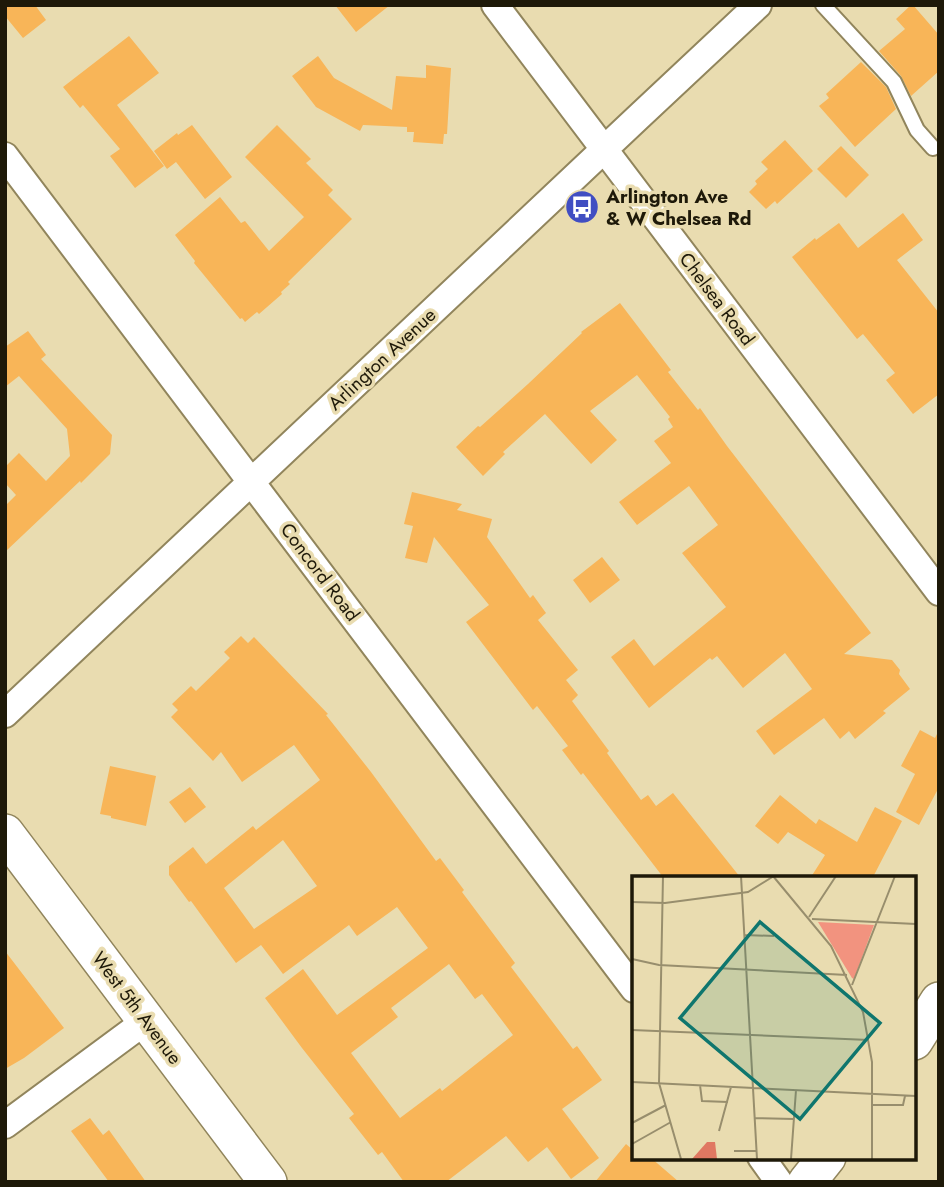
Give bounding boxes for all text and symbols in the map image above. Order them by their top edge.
place label: Arlington Ave & W Chelsea Rd [605,183,752,232]
bus stop icon: Arlington Ave & W Chelsea Rd [563,188,601,226]
street label: Chelsea Road [673,247,761,351]
street label: Arlington Avenue [322,302,442,416]
street label: Concord Road [274,517,366,627]
inset map [632,876,916,1159]
street label: West 5th Avenue [86,946,189,1070]

